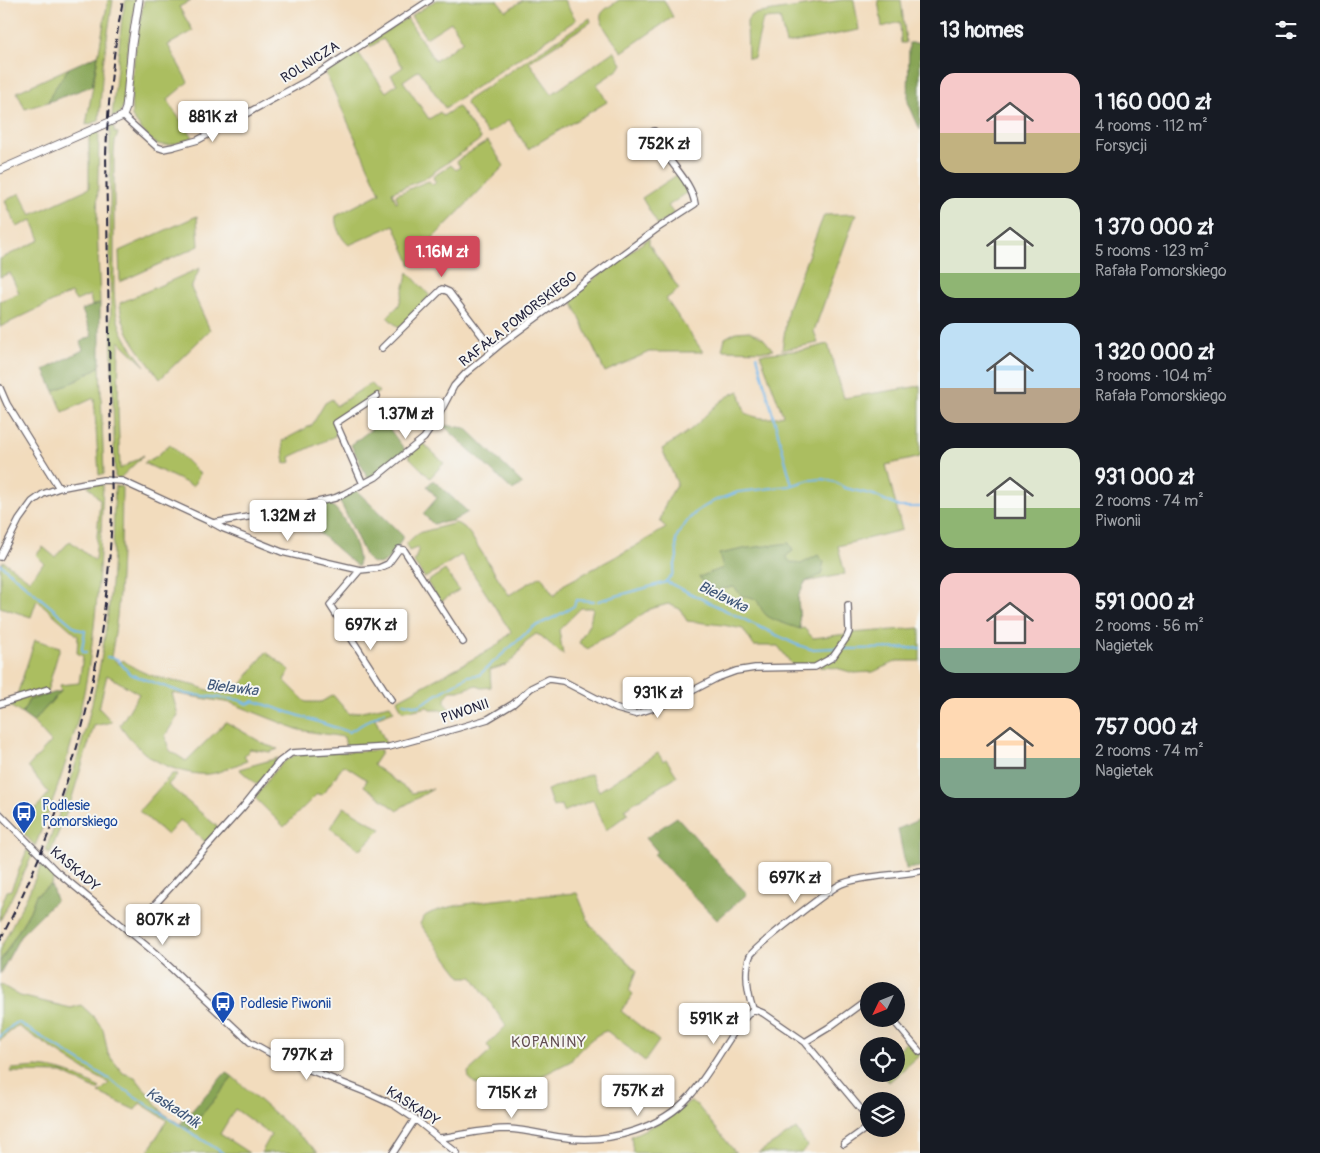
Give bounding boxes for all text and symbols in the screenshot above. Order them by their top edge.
icon: filters [1272,16,1300,44]
text: 13 homes [940,17,1023,44]
street label: ROLNICZA [278,37,342,87]
text: 1 160 000 zł [1095,89,1211,116]
icon: home [980,93,1040,153]
pin: 881K zł [167,100,259,143]
text: 881K zł [189,107,237,127]
text: 4 rooms · 112 m² [1095,116,1208,136]
pin: 752K zł [618,128,710,170]
text: 752K zł [638,134,690,154]
text: Forsycji [1095,136,1147,156]
text: 1 370 000 zł [1095,214,1213,241]
icon: home [980,218,1040,278]
pin: 1.16M zł [390,236,494,278]
text: 5 rooms · 123 m² [1095,241,1209,261]
text: 1.16M zł [416,242,468,262]
text: Rafała Pomorskiego [1095,261,1227,281]
street label: RAFAŁA POMORSKIEGO [456,268,580,370]
text: 1 320 000 zł [1095,339,1214,366]
icon: home [980,343,1040,403]
text: 3 rooms · 104 m² [1095,366,1212,386]
text: Rafała Pomorskiego [1095,386,1227,406]
pin: 1.37M zł [354,398,458,440]
text: 1.37M zł [379,404,433,424]
text: 931 000 zł [1095,464,1194,491]
icon: home [980,468,1040,528]
text: 2 rooms · 74 m² [1095,491,1204,511]
pin: 1.32M zł [236,500,340,542]
text: 1.32M zł [261,506,315,526]
text: Piwonii [1095,511,1141,531]
water label: Bielawka [695,577,752,617]
text: 591 000 zł [1095,589,1194,616]
icon: home [980,593,1040,653]
pin: 697K zł [325,608,417,651]
text: 697K zł [345,615,397,635]
text: 2 rooms · 56 m² [1095,616,1204,636]
text: Nagietek [1095,636,1153,656]
water label: Bielawka [205,675,260,701]
pin: 931K zł [612,676,704,719]
text: 931K zł [634,683,682,703]
street label: PIWONII [439,695,491,727]
text: 757 000 zł [1095,714,1197,741]
icon: home [980,718,1040,778]
text: 2 rooms · 74 m² [1095,741,1204,761]
text: Nagietek [1095,761,1153,781]
place label: Podlesie Pomorskiego [42,797,118,830]
bus stop icon: Podlesie Pomorskiego [11,800,37,834]
street label: KASKADY [47,843,103,895]
pin: 697K zł [749,862,841,904]
text: 697K zł [769,868,821,888]
pin: 807K zł [117,904,209,946]
text: 807K zł [137,910,189,930]
north arrow [860,982,905,1028]
map controls [860,982,905,1137]
bus stop icon: Podlesie Piwonii [210,990,236,1024]
place label: Podlesie Piwonii [240,995,332,1012]
pin: 591K zł [668,1002,760,1045]
text: 591K zł [690,1009,738,1029]
district label: KOPANINY [511,1033,587,1052]
button: locate [860,1037,905,1082]
pin: 797K zł [261,1038,353,1081]
text: 797K zł [282,1045,332,1065]
pin: 757K zł [592,1074,684,1117]
pin: 715K zł [466,1076,558,1119]
text: 757K zł [612,1081,664,1101]
street label: KASKADY [383,1082,443,1130]
water label: Kaskadnik [142,1083,205,1133]
text: 715K zł [488,1083,536,1103]
button: layers [860,1092,905,1137]

